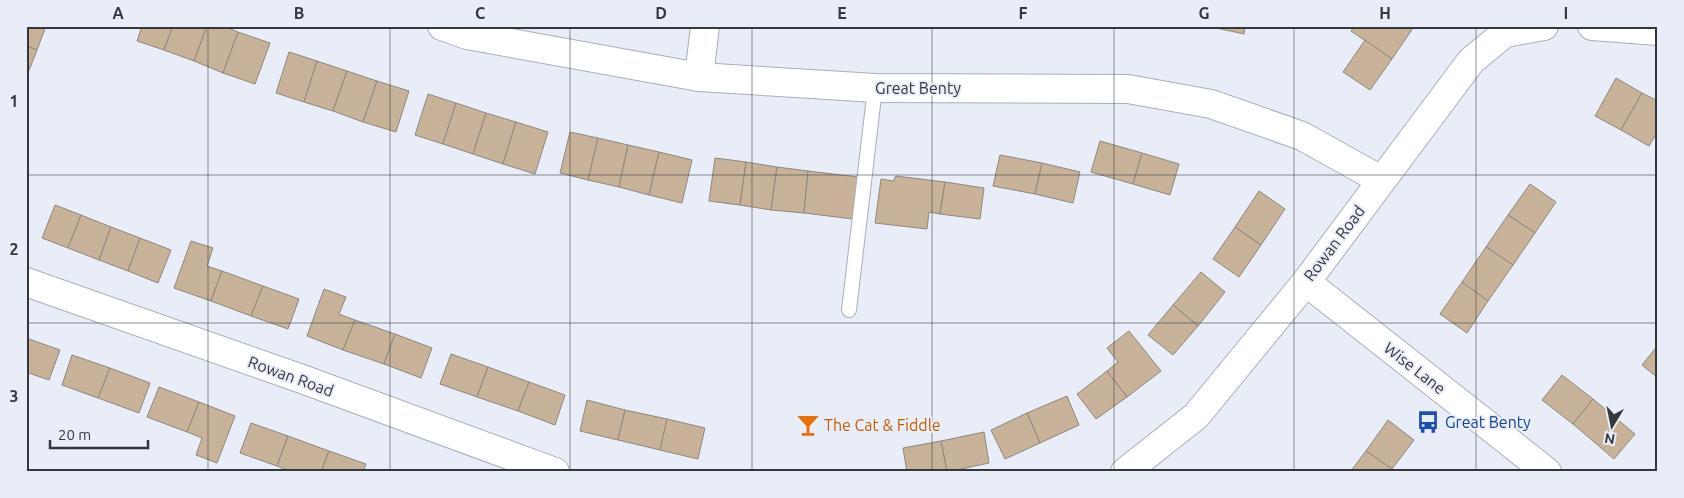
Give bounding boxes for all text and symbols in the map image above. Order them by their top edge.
text: A [112,4,124,22]
text: B [294,4,304,22]
text: C [475,4,485,22]
text: D [655,4,667,22]
text: E [837,4,847,22]
text: F [1019,4,1028,22]
text: G [1198,4,1210,22]
text: H [1379,4,1391,22]
text: I [1564,4,1568,22]
street label: Great Benty [875,79,961,97]
text: 1 [9,92,19,110]
street label: Rowan Road [1300,202,1368,284]
text: 2 [9,240,19,258]
street label: Wise Lane [1381,338,1449,398]
street label: Rowan Road [246,352,336,400]
text: 3 [9,387,19,405]
north arrow [1586,400,1636,450]
bus stop icon: Great Benty [1415,409,1441,435]
bar icon: The Cat & Fiddle [795,412,821,438]
place label: Great Benty [1445,413,1531,431]
place label: The Cat & Fiddle [824,416,941,434]
scale bar [50,418,148,450]
text: 20 m [58,426,91,443]
text: N [1603,430,1616,448]

